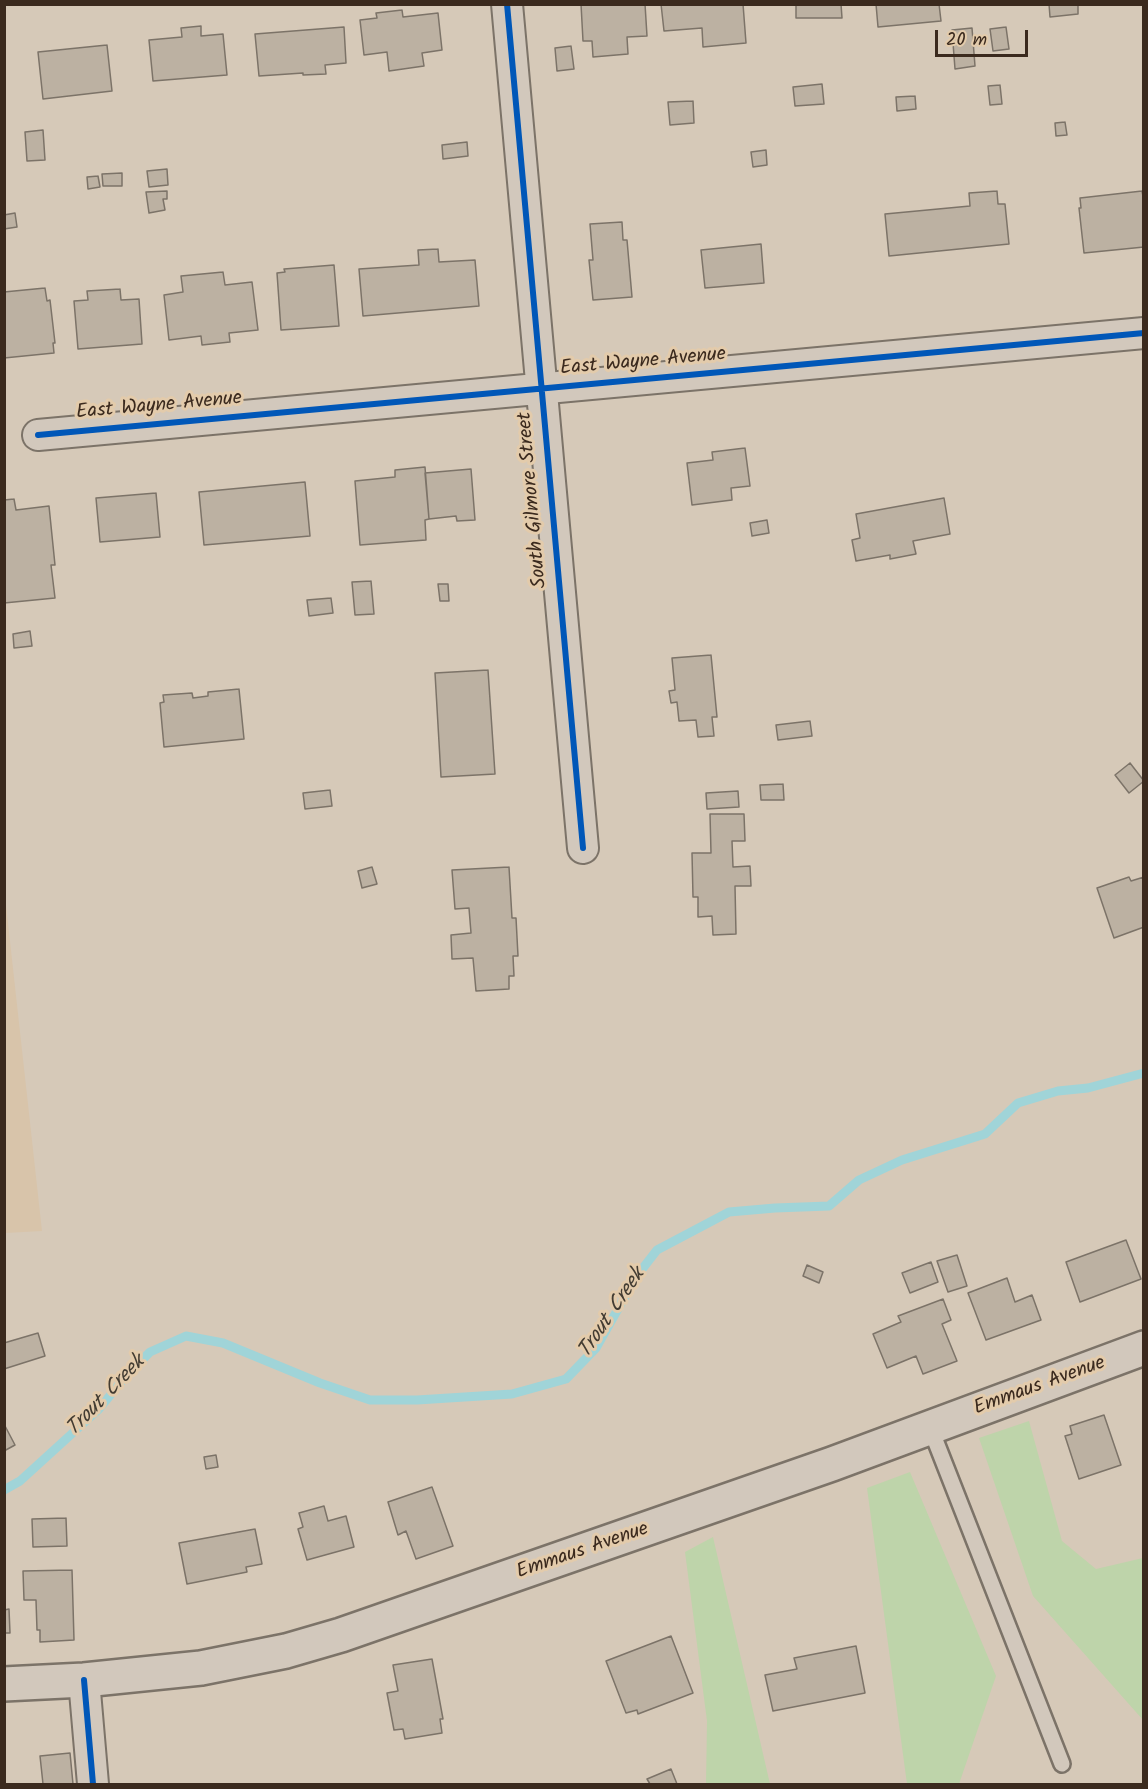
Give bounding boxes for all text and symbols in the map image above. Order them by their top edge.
scale bar [938,18,1031,56]
text: 20 m [946,26,987,55]
street label: East Wayne Avenue [559,344,727,382]
street label: East Wayne Avenue [75,388,243,426]
street label: South Gilmore Street [514,411,554,589]
water label: Trout Creek [574,1264,652,1364]
water label: Trout Creek [62,1351,152,1443]
street label: Emmaus Avenue [971,1352,1109,1422]
street label: Emmaus Avenue [514,1518,652,1586]

